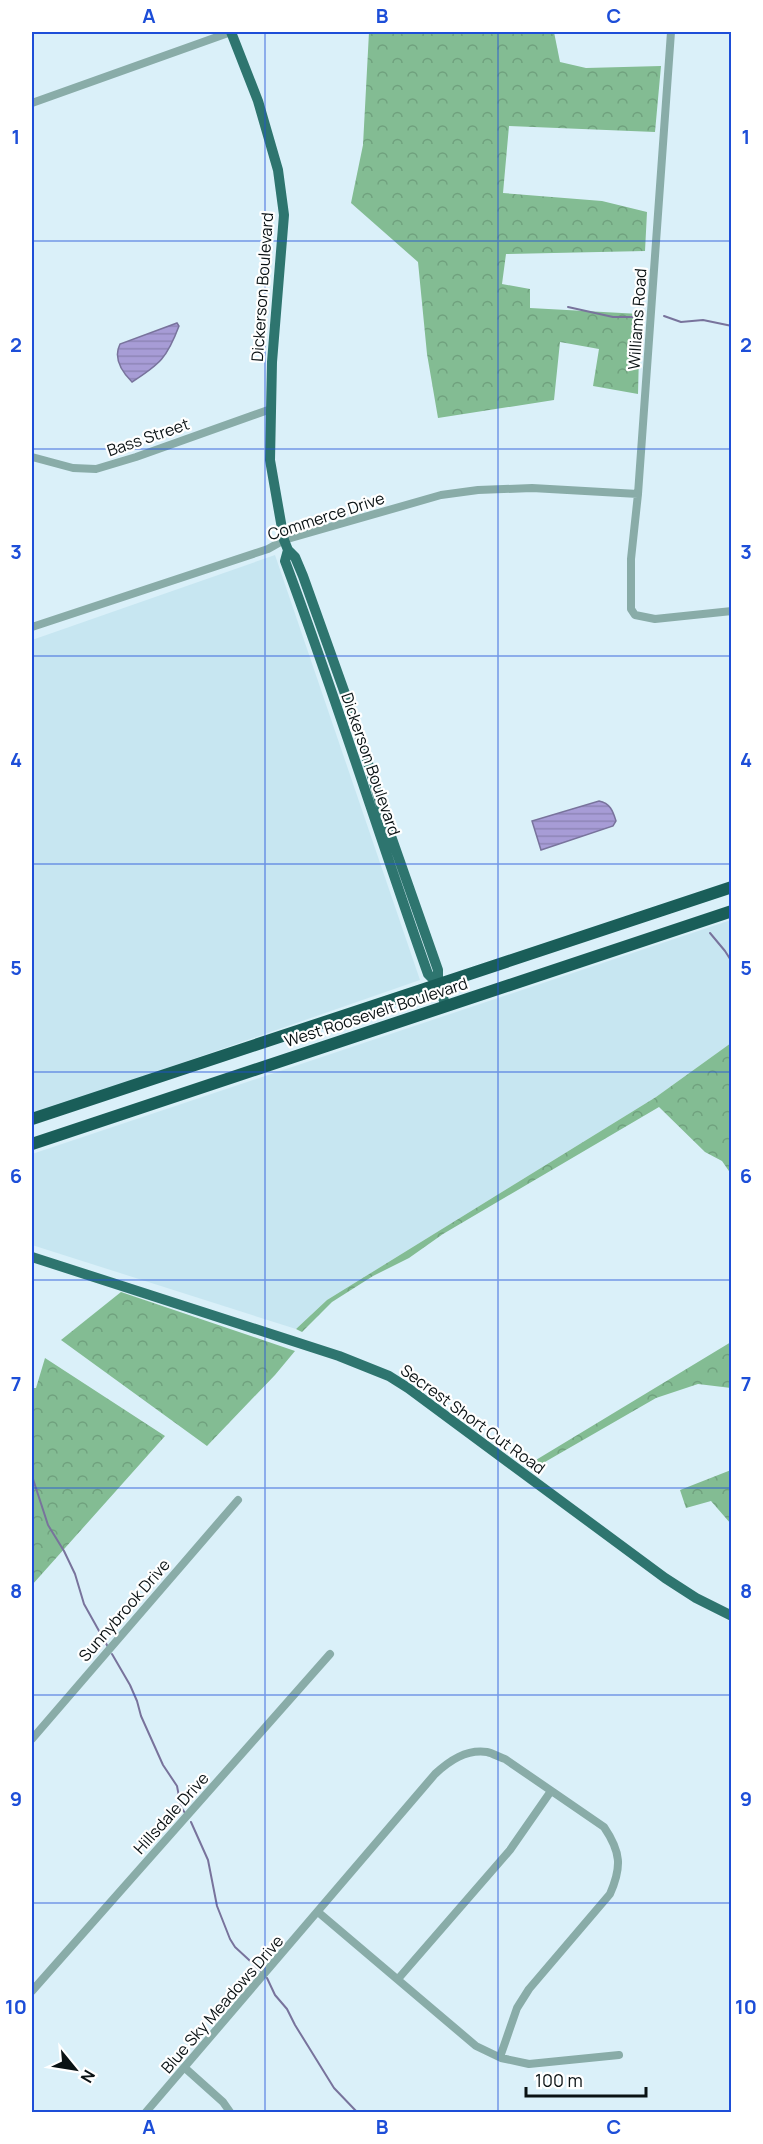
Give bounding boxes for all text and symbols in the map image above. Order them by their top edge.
text: A [142,2,156,29]
text: B [376,2,389,29]
text: C [607,2,621,29]
text: 1 [12,123,20,150]
text: 1 [742,123,750,150]
street label: Dickerson Boulevard [246,212,278,362]
street label: Williams Road [622,268,652,370]
text: 2 [10,331,22,358]
text: 2 [740,331,752,358]
street label: Bass Street [104,413,192,461]
street label: Commerce Drive [265,487,387,545]
text: 3 [10,538,22,565]
text: 3 [740,538,752,565]
street label: Dickerson Boulevard [336,690,406,838]
text: 4 [10,746,22,773]
text: 4 [740,746,752,773]
text: 5 [10,954,22,981]
text: 5 [740,954,752,981]
street label: West Roosevelt Boulevard [282,972,470,1052]
text: 6 [10,1162,22,1189]
text: 6 [740,1162,752,1189]
street label: Secrest Short Cut Road [396,1359,550,1479]
text: 7 [11,1370,21,1397]
text: 7 [741,1370,751,1397]
street label: Sunnybrook Drive [73,1554,175,1666]
text: 8 [10,1577,22,1604]
text: 8 [740,1577,752,1604]
street label: Hillsdale Drive [128,1768,214,1858]
text: 9 [10,1785,22,1812]
text: 9 [740,1785,752,1812]
street label: Blue Sky Meadows Drive [156,1930,288,2078]
text: 10 [5,1993,27,2020]
text: 10 [735,1993,757,2020]
north arrow [45,2039,105,2099]
scale bar [526,2060,646,2098]
text: N [76,2066,100,2087]
text: 100 m [535,2068,583,2092]
text: A [142,2113,156,2140]
text: B [376,2113,389,2140]
text: C [607,2113,621,2140]

